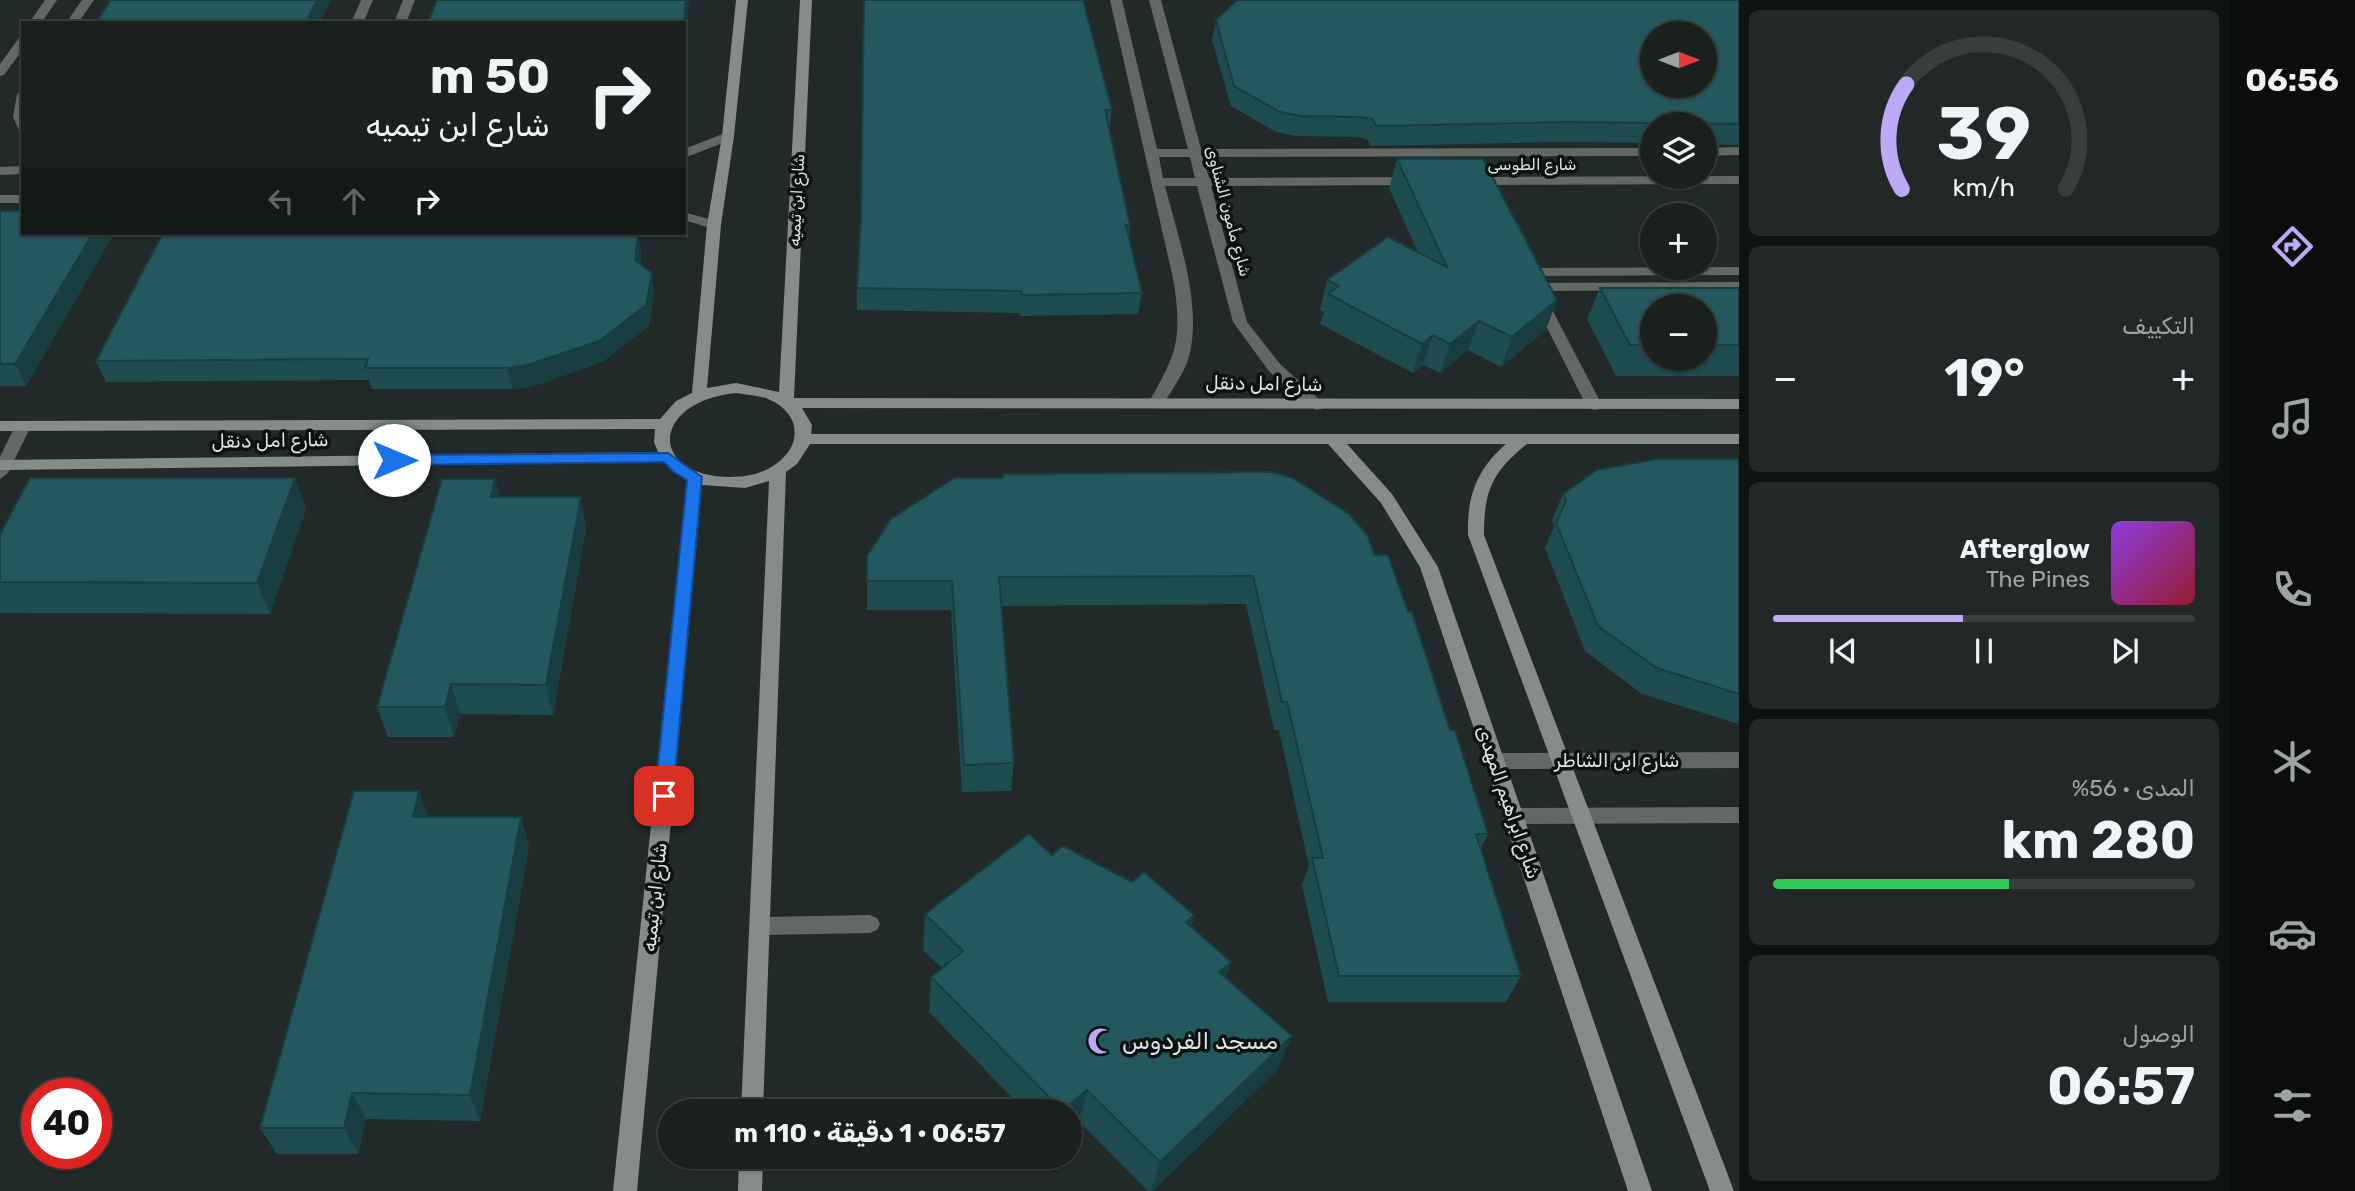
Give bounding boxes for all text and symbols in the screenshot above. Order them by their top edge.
north arrow [1640,21,1717,98]
map controls [1640,21,1717,371]
text: 50 m [430,47,550,105]
icon: right [574,49,665,140]
text: 06:56 [2245,61,2339,99]
text: 39 [1937,91,2031,177]
text: شارع ابن تيميه [365,106,550,144]
button: layers [1640,112,1717,189]
street label: شارع مأمون الشناوى [1200,144,1255,279]
street label: شارع ابن تيميه [785,153,810,247]
street label: شارع الطوسى [1488,155,1576,176]
text: km/h [1953,173,2015,202]
icon: left [262,182,300,220]
icon: ahead [335,182,373,220]
icon: right [408,182,446,220]
button: + [1640,203,1717,280]
icon: directions [2268,222,2317,271]
button: − [1640,294,1717,371]
text: التكييف [2122,312,2195,340]
text: 19° [1944,347,2025,409]
text: − [1773,355,1798,401]
text: + [2171,355,2195,401]
street label: شارع امل دنقل [1205,371,1323,398]
icon: music [2268,394,2317,443]
position arrow [357,423,431,497]
street label: شارع امل دنقل [211,428,329,455]
text: Afterglow [1960,534,2090,565]
text: The Pines [1986,565,2090,593]
icon: phone [2268,565,2317,614]
icon: previous [1824,632,1862,670]
icon: pause [1965,632,2003,670]
icon: next [2106,632,2144,670]
street label: شارع ابراهيم المهدى [1470,722,1546,883]
icon: climate [2268,737,2317,786]
street label: شارع ابن الشاطر [1553,749,1680,774]
pin [634,766,694,826]
text: المدى · 56% [2072,774,2195,802]
icon: arrive [645,777,683,815]
text: 280 km [2001,809,2195,871]
street label: شارع ابن تيميه [637,841,674,953]
icon: car [2268,909,2317,958]
text: الوصول [2123,1020,2195,1048]
mosque icon: مسجد الفردوس [1086,1026,1116,1056]
place label: مسجد الفردوس [1122,1027,1278,1055]
text: 06:57 [2047,1055,2195,1117]
speed limit sign: 40 [21,1078,112,1169]
icon: filters [2268,1081,2317,1130]
text: 06:57 · 1 دقيقة · 110 m [734,1118,1006,1149]

